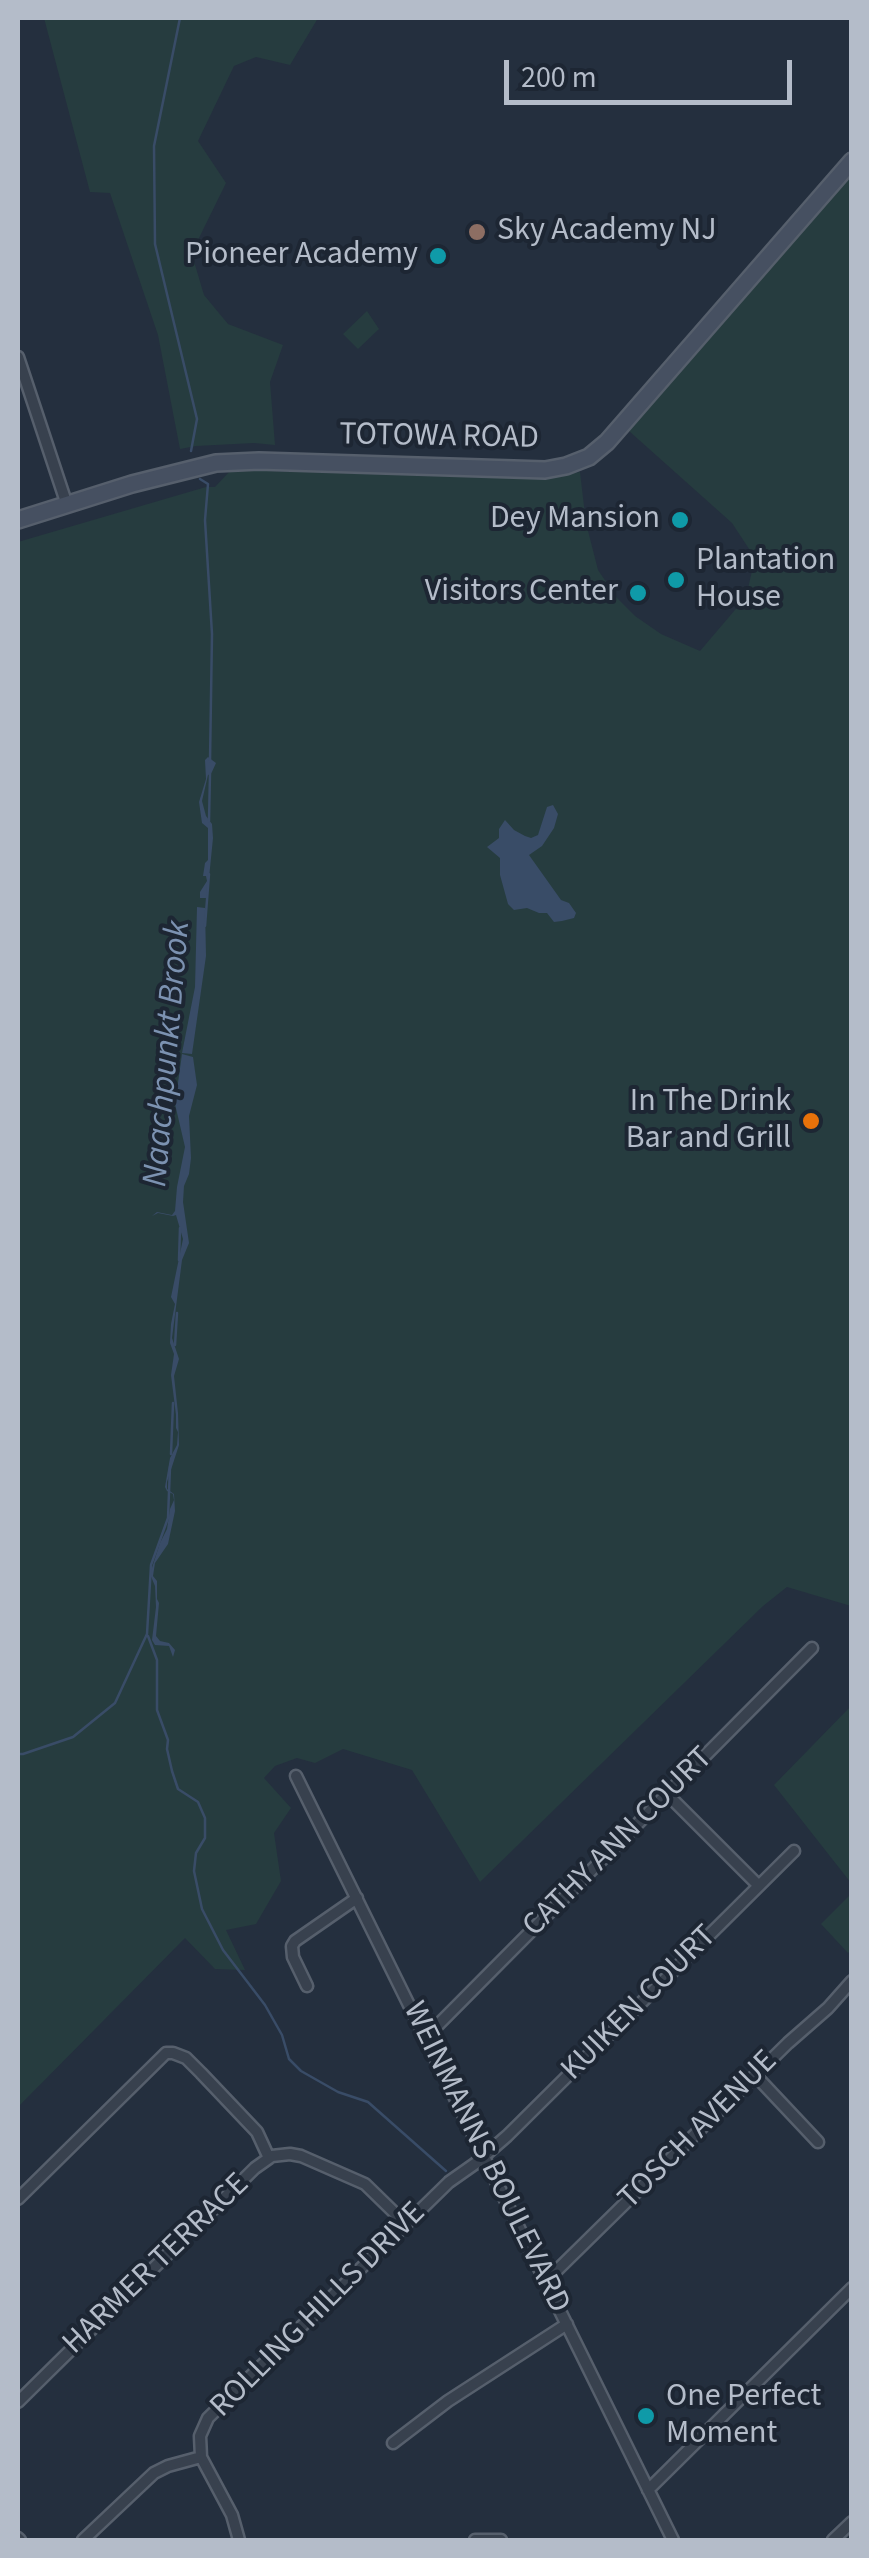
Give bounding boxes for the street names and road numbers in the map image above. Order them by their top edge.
street label: TOTOWA ROAD [339,417,539,459]
street label: CATHY ANN COURT [516,1740,722,1946]
street label: KUIKEN COURT [554,1918,726,2090]
street label: WEINMANNS BOULEVARD [393,1996,577,2320]
street label: TOSCH AVENUE [612,2044,786,2218]
street label: HARMER TERRACE [56,2167,258,2363]
street label: ROLLING HILLS DRIVE [203,2195,435,2427]

